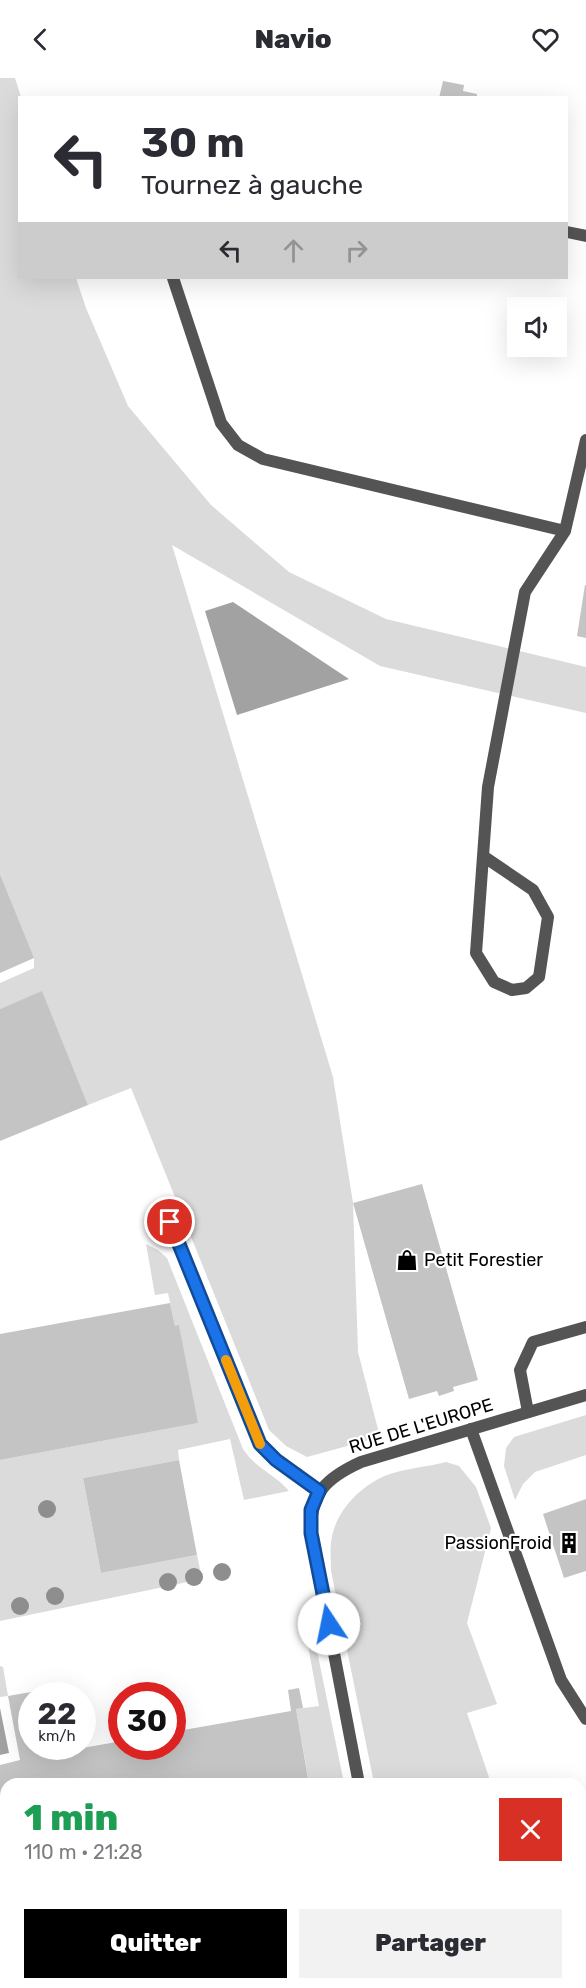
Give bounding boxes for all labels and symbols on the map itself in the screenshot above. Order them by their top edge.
pin [144,1196,195,1247]
shop icon: Petit Forestier [395,1248,419,1272]
place label: Petit Forestier [424,1249,543,1271]
street label: RUE DE L'EUROPE [346,1394,496,1458]
building icon: PassionFroid [557,1531,581,1555]
place label: PassionFroid [444,1532,552,1554]
position arrow [297,1592,361,1656]
speed limit sign: 30 [108,1682,186,1760]

